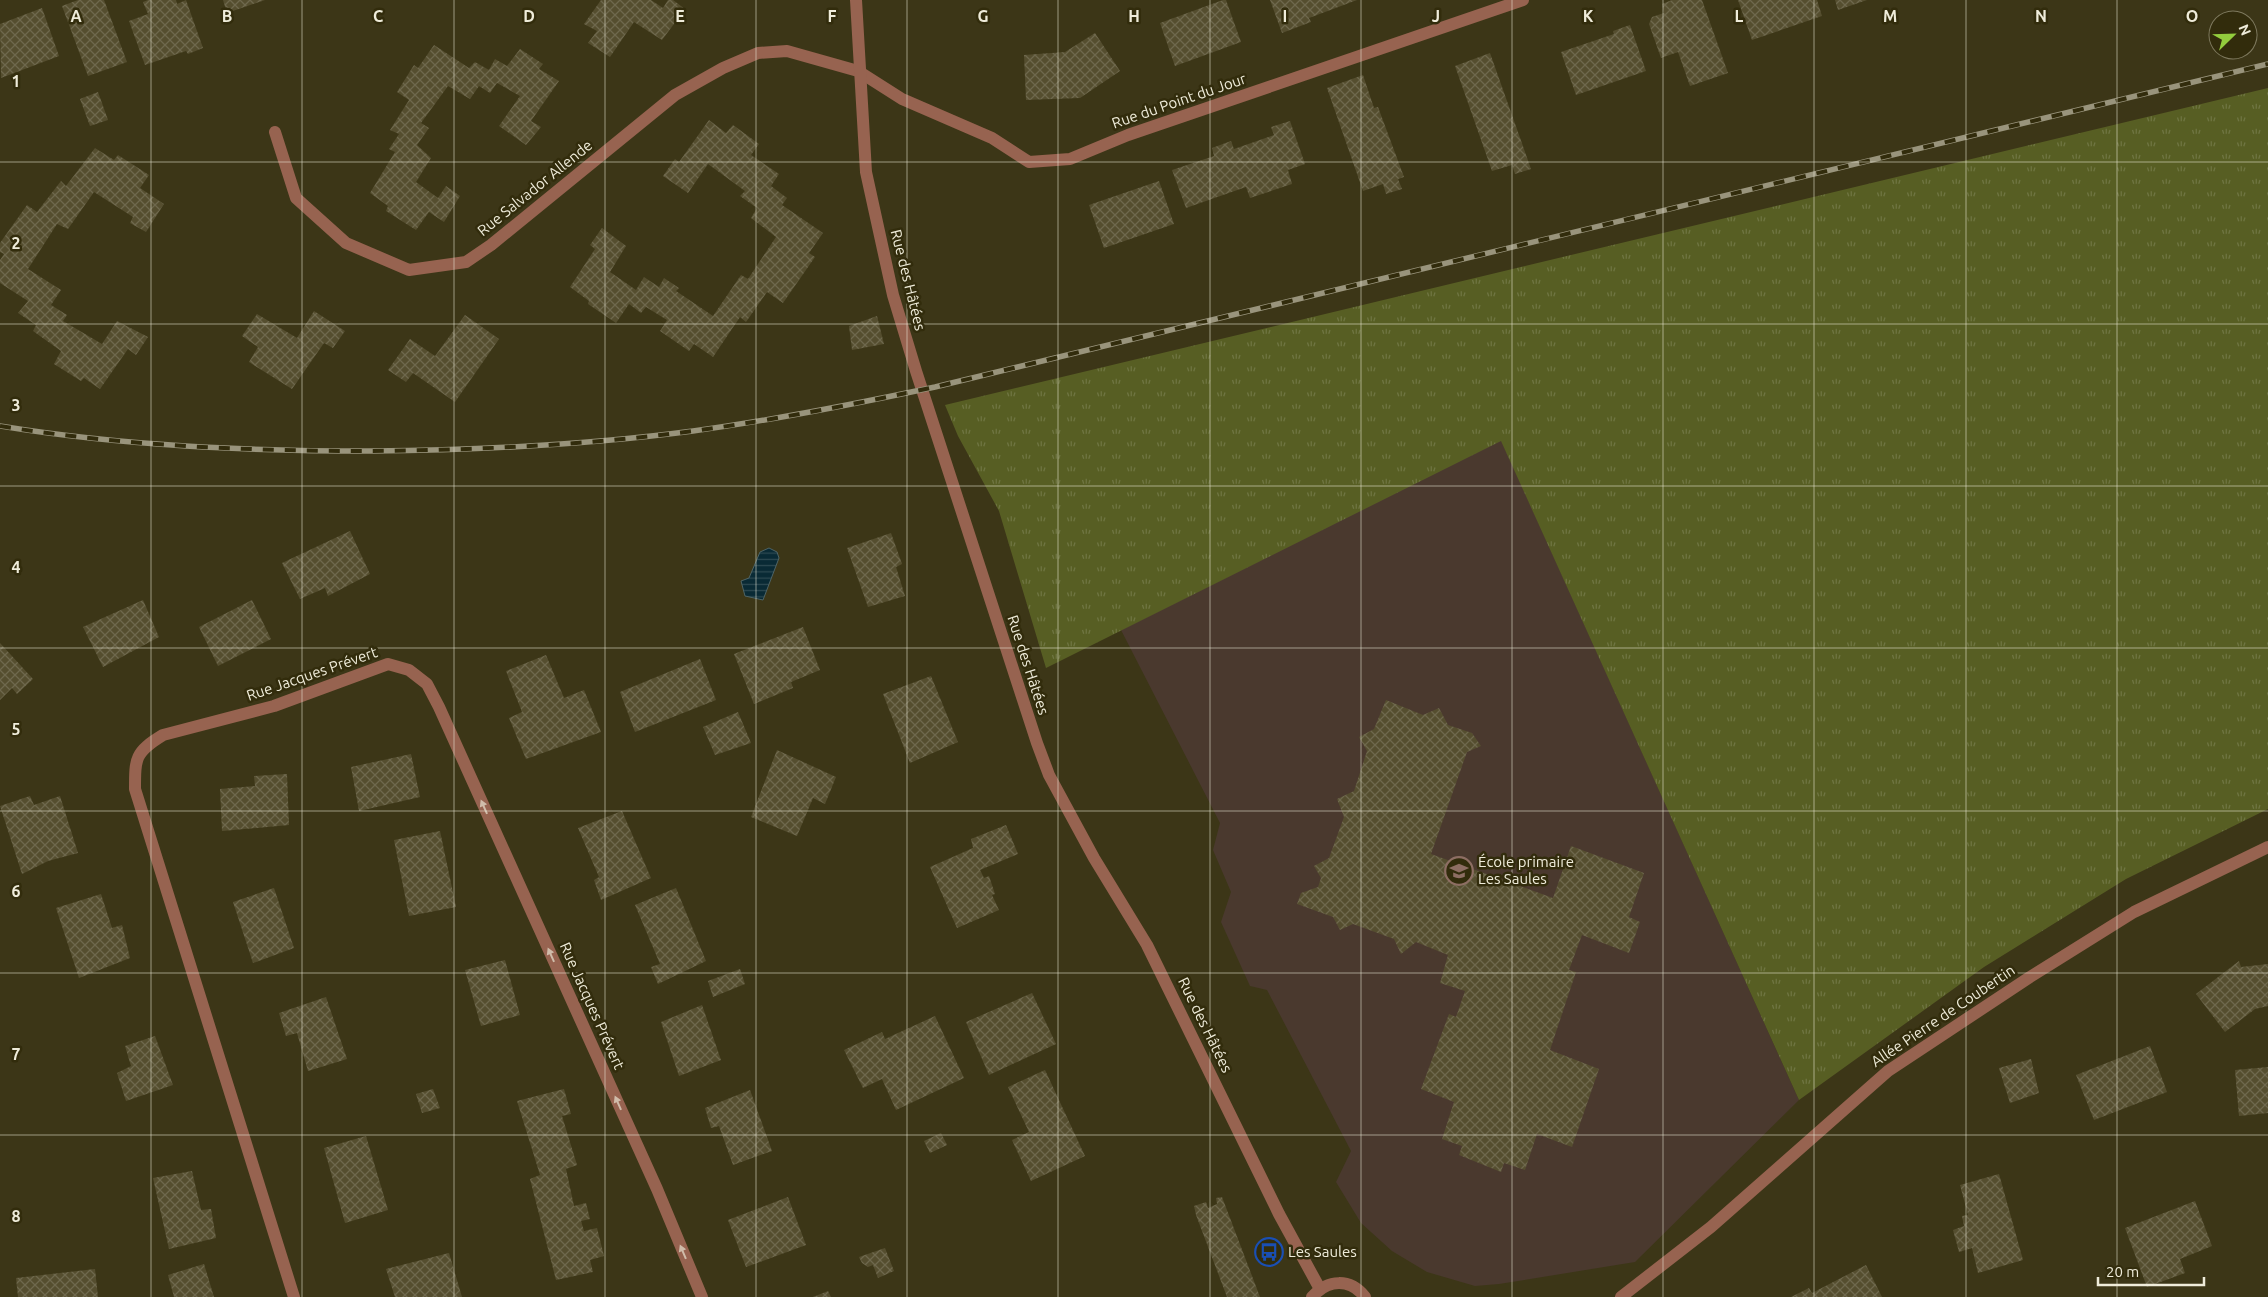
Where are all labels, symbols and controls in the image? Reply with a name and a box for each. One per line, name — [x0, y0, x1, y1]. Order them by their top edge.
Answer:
text: A — [70, 7, 82, 25]
text: B — [222, 7, 232, 25]
text: C — [373, 7, 383, 25]
text: D — [523, 7, 535, 25]
text: E — [675, 7, 685, 25]
text: F — [828, 7, 837, 25]
text: G — [977, 7, 989, 25]
text: H — [1128, 7, 1140, 25]
text: I — [1283, 7, 1287, 25]
text: J — [1432, 7, 1440, 25]
text: K — [1583, 7, 1594, 25]
text: L — [1735, 7, 1744, 25]
text: M — [1883, 7, 1897, 25]
text: N — [2035, 7, 2047, 25]
text: O — [2186, 7, 2198, 25]
north arrow — [2208, 10, 2258, 60]
text: N — [2236, 22, 2254, 38]
street label: Rue du Point du Jour — [1110, 69, 1248, 131]
text: 1 — [11, 72, 21, 90]
street label: Rue Salvador Allende — [474, 136, 595, 239]
street label: Rue des Hâtées — [888, 227, 929, 332]
text: 2 — [11, 234, 21, 252]
text: 3 — [11, 396, 21, 414]
text: 4 — [11, 558, 21, 576]
street label: Rue des Hâtées — [1004, 613, 1053, 717]
street label: Rue Jacques Prévert — [244, 643, 380, 704]
text: 5 — [11, 720, 21, 738]
one-way arrow — [480, 800, 488, 814]
place label: École primaire Les Saules — [1478, 853, 1574, 887]
school or university icon: École primaire Les Saules — [1444, 856, 1474, 886]
text: 6 — [11, 882, 21, 900]
street label: Rue Jacques Prévert — [557, 940, 628, 1072]
one-way arrow — [547, 948, 555, 962]
street label: Allée Pierre de Coubertin — [1868, 961, 2018, 1070]
street label: Rue des Hâtées — [1175, 974, 1236, 1075]
text: 7 — [11, 1045, 21, 1063]
one-way arrow — [613, 1096, 621, 1110]
text: 8 — [11, 1207, 21, 1225]
bus stop icon: Les Saules — [1254, 1237, 1284, 1267]
place label: Les Saules — [1288, 1243, 1357, 1260]
one-way arrow — [678, 1245, 686, 1259]
scale bar — [2098, 1254, 2204, 1286]
text: 20 m — [2106, 1263, 2139, 1280]

